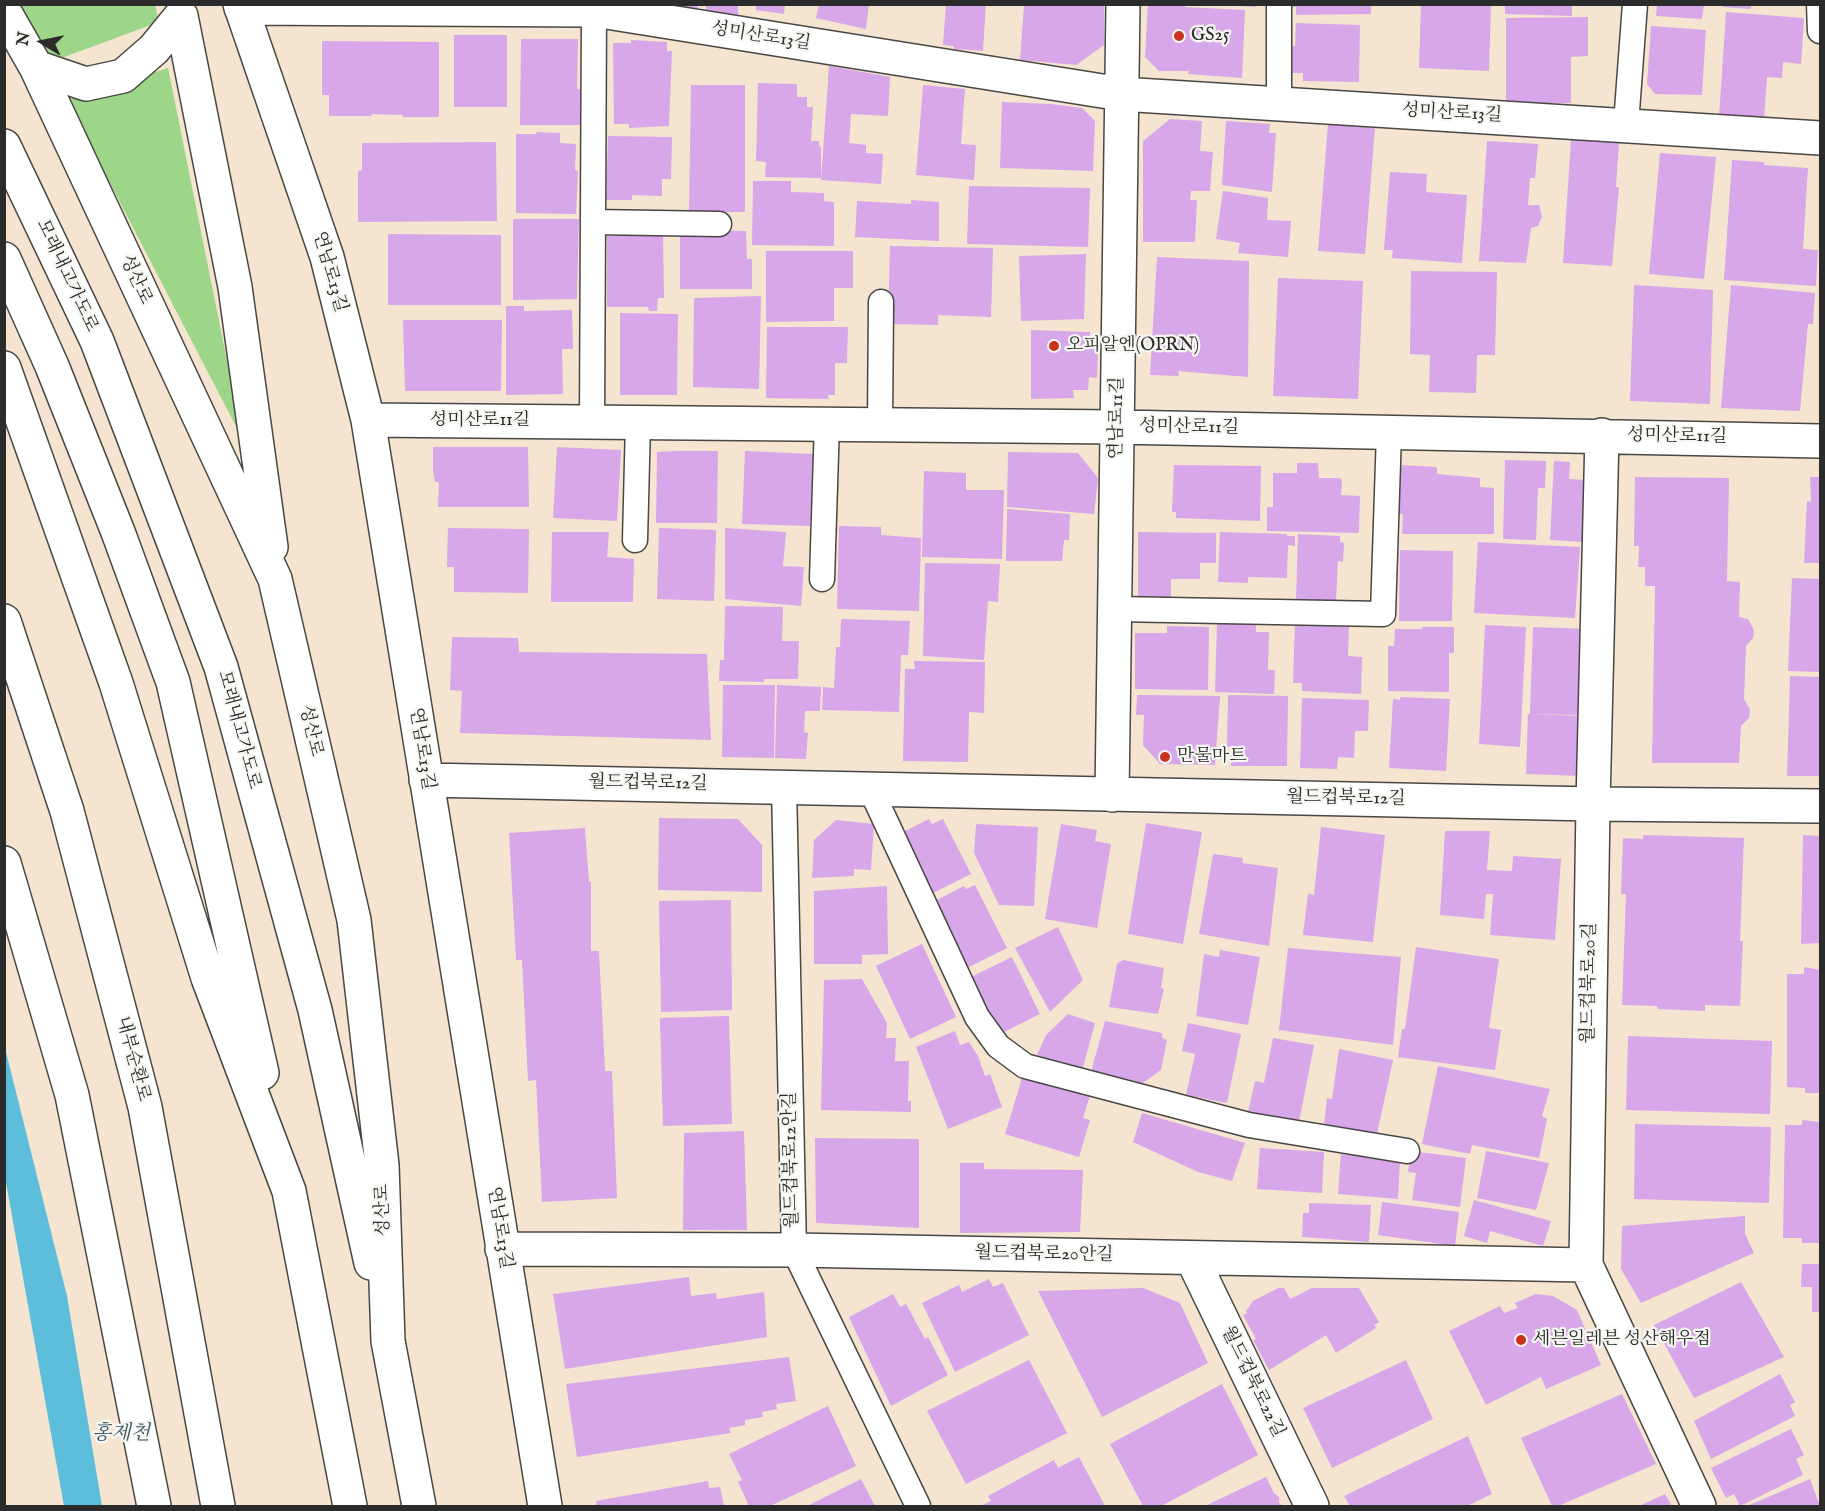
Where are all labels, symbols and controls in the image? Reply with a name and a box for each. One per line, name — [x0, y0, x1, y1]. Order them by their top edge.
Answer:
north arrow — [12, 12, 72, 72]
street label: 성미산로13길 — [710, 18, 812, 56]
place label: GS25 — [1191, 25, 1229, 47]
marker: GS25 — [1172, 29, 1186, 43]
text: N — [13, 30, 35, 47]
street label: 성미산로13길 — [1401, 101, 1503, 127]
street label: 모래내고가도로 — [30, 216, 102, 336]
street label: 연남로13길 — [307, 229, 351, 315]
street label: 성산로 — [114, 252, 156, 308]
place label: 오피알엔(OPRN) — [1066, 335, 1199, 357]
marker: 오피알엔(OPRN) — [1047, 339, 1061, 353]
street label: 연남로11길 — [1106, 376, 1130, 460]
street label: 성미산로11길 — [430, 410, 530, 432]
street label: 성미산로11길 — [1139, 416, 1239, 440]
street label: 성미산로11길 — [1627, 425, 1727, 449]
street label: 모래내고가도로 — [212, 668, 264, 792]
street label: 성산로 — [294, 703, 326, 759]
street label: 연남로13길 — [404, 706, 438, 792]
place label: 만물마트 — [1177, 746, 1247, 768]
marker: 만물마트 — [1158, 750, 1172, 764]
street label: 월드컵북로12길 — [588, 772, 708, 796]
street label: 월드컵북로12길 — [1286, 787, 1406, 811]
street label: 월드컵북로20길 — [1578, 922, 1602, 1044]
street label: 내부순환로 — [110, 1014, 154, 1104]
street label: 월드컵북로12안길 — [780, 1091, 804, 1229]
street label: 성산로 — [372, 1184, 396, 1236]
street label: 연남로13길 — [482, 1185, 516, 1271]
street label: 월드컵북로20안길 — [974, 1243, 1114, 1267]
street label: 월드컵북로22길 — [1216, 1323, 1288, 1441]
place label: 세븐일레븐 성산해우점 — [1533, 1329, 1711, 1351]
marker: 세븐일레븐 성산해우점 — [1514, 1333, 1528, 1347]
water label: 홍제천 — [92, 1423, 150, 1447]

